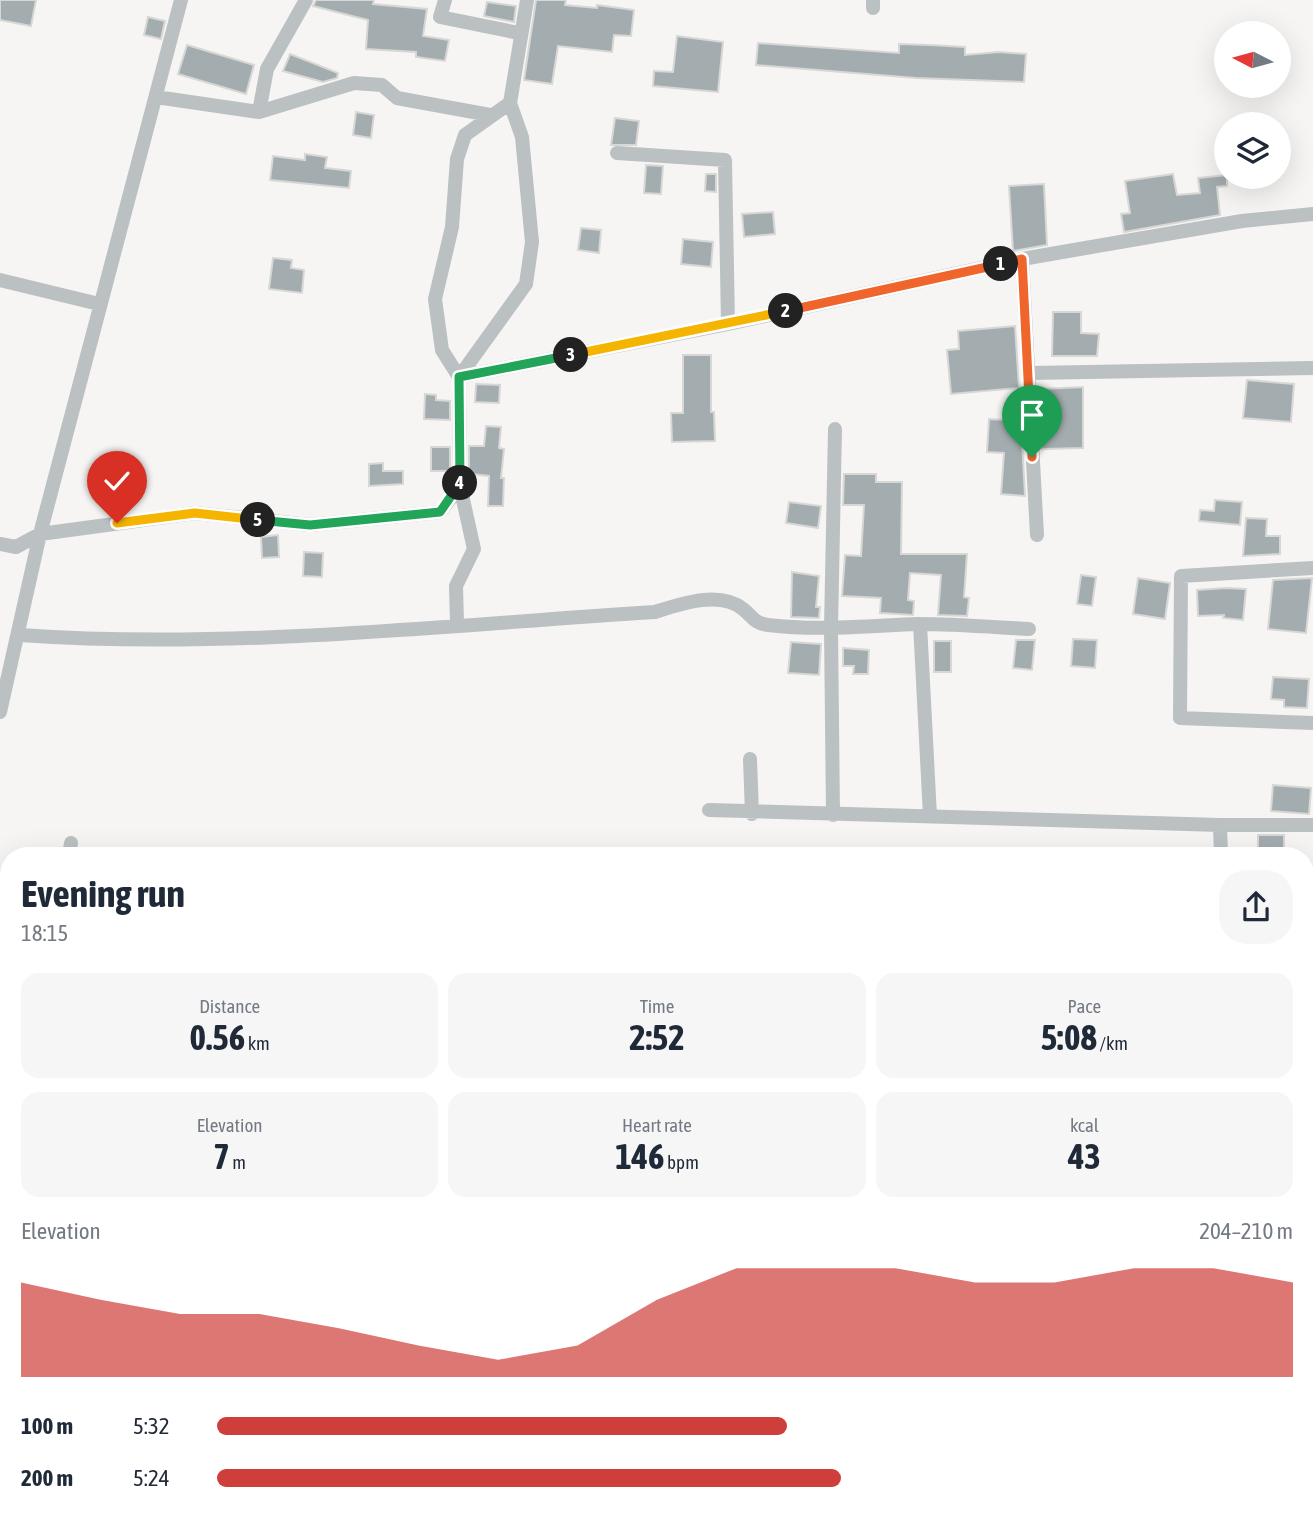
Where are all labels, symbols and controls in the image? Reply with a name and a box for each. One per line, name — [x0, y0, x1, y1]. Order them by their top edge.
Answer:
north arrow — [1214, 21, 1292, 98]
map controls — [1214, 21, 1291, 189]
button: layers — [1214, 112, 1291, 189]
pin: 1 — [984, 246, 1018, 282]
text: 1 — [996, 252, 1005, 274]
pin: 2 — [768, 294, 804, 328]
text: 2 — [781, 299, 790, 321]
pin: 3 — [554, 338, 588, 372]
text: 3 — [566, 343, 575, 365]
pin — [1002, 385, 1062, 457]
icon: arrive — [1013, 396, 1051, 434]
pin — [87, 451, 147, 523]
icon: check — [98, 462, 136, 500]
pin: 4 — [442, 466, 477, 500]
text: 4 — [455, 471, 464, 493]
pin: 5 — [240, 503, 276, 538]
text: 5 — [253, 508, 262, 530]
button: share — [1219, 870, 1293, 944]
text: Evening run — [21, 872, 185, 915]
text: 18:15 — [21, 920, 68, 946]
text: Distance — [199, 995, 260, 1017]
text: Time — [640, 995, 674, 1017]
text: Pace — [1068, 995, 1101, 1017]
text: 0.56 — [190, 1017, 245, 1057]
text: 2:52 — [629, 1017, 685, 1057]
text: 5:08 — [1041, 1017, 1097, 1057]
text: km — [245, 1032, 270, 1054]
text: /km — [1097, 1032, 1128, 1054]
text: Elevation — [197, 1114, 263, 1136]
text: Heart rate — [622, 1114, 692, 1136]
text: kcal — [1070, 1114, 1099, 1136]
text: 7 — [213, 1136, 230, 1176]
text: 146 — [615, 1136, 665, 1176]
text: 43 — [1068, 1136, 1101, 1176]
text: m — [230, 1151, 246, 1173]
text: bpm — [665, 1151, 699, 1173]
text: Elevation — [21, 1218, 101, 1244]
text: 204–210 m — [1199, 1218, 1293, 1244]
text: 100 m — [21, 1413, 73, 1439]
text: 5:32 — [133, 1413, 170, 1439]
text: 200 m — [21, 1465, 73, 1491]
text: 5:24 — [133, 1465, 170, 1491]

